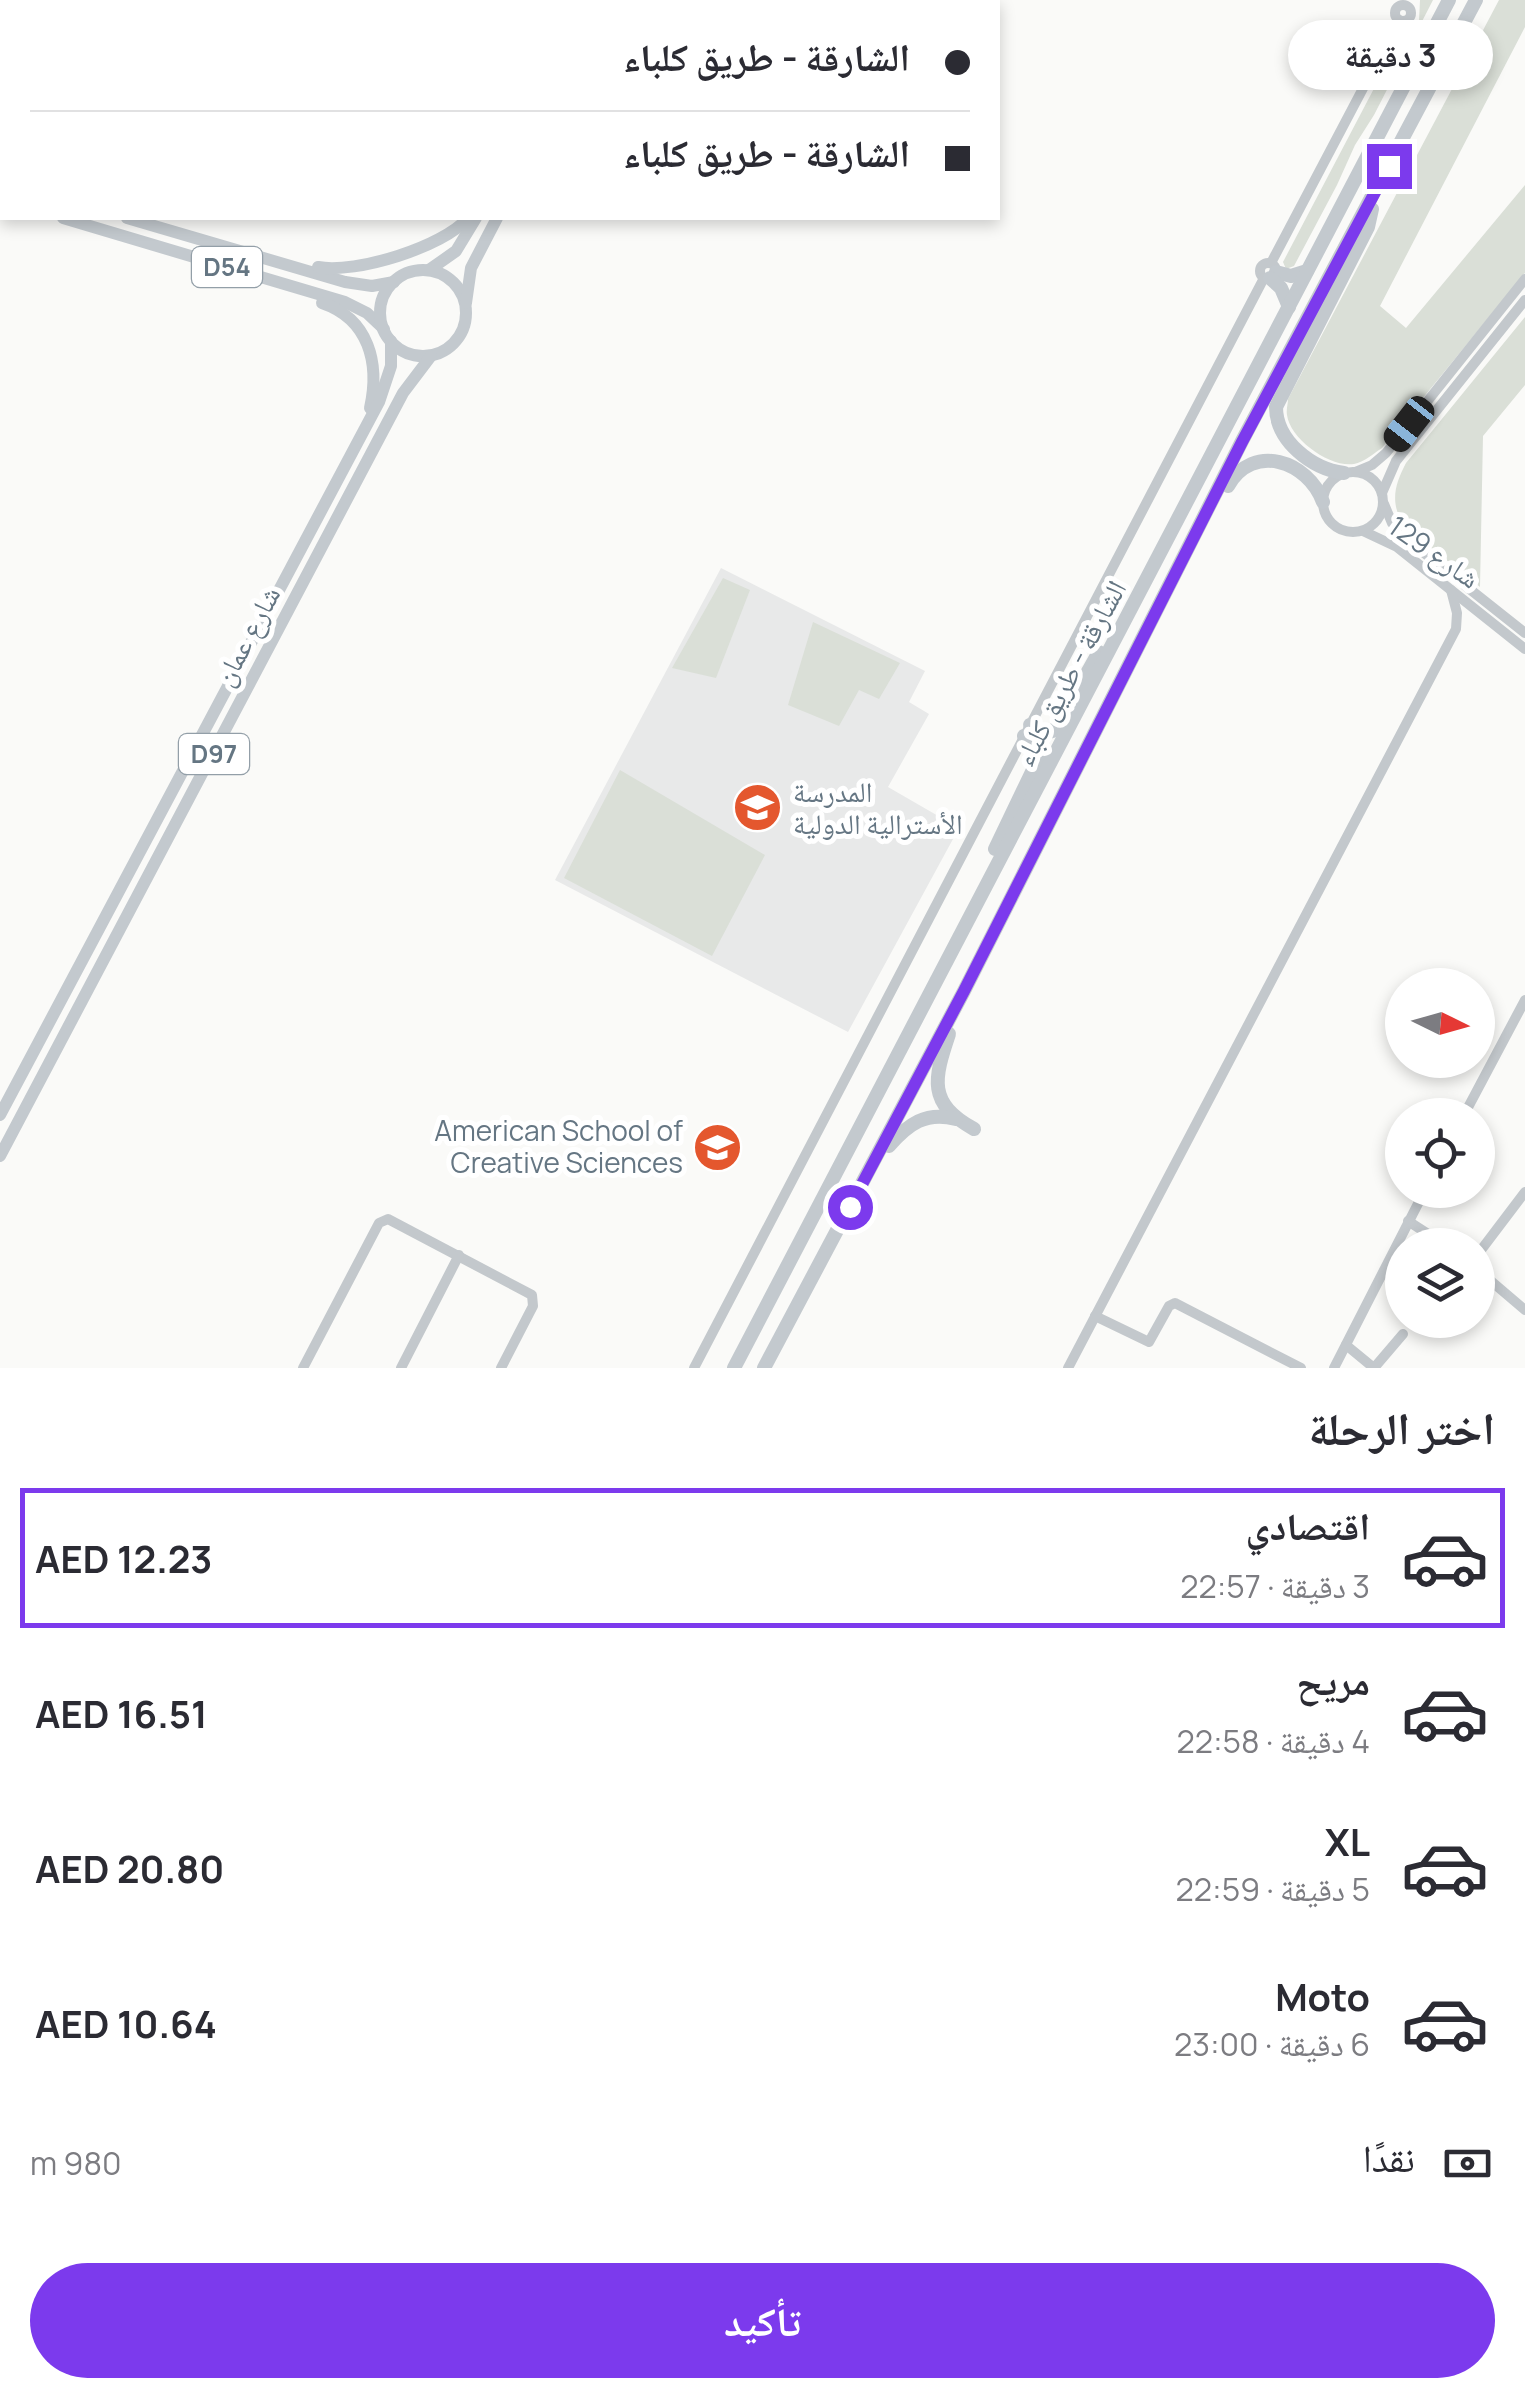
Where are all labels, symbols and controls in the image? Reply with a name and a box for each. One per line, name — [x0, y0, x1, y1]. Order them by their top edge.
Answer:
callout: 3 دقيقة — [1286, 21, 1492, 91]
text: الشارقة - طريق كلباء — [623, 30, 910, 82]
text: 3 دقيقة — [1344, 33, 1437, 77]
text: الشارقة - طريق كلباء — [623, 126, 910, 178]
route end — [1367, 144, 1412, 189]
road number: D54 — [192, 247, 262, 287]
car — [1379, 391, 1439, 457]
street label: شارع 129 — [1381, 506, 1488, 596]
street label: الشارقة - طريق كلباء — [1004, 573, 1134, 772]
street label: شارع عمان — [204, 579, 288, 692]
road number: D97 — [179, 734, 249, 774]
place label: المدرسة الأسترالية الدولية — [793, 772, 963, 842]
school or university icon: المدرسة الأسترالية الدولية — [732, 782, 784, 834]
north arrow — [1385, 968, 1495, 1078]
map controls — [1385, 968, 1495, 1338]
button: locate — [1385, 1098, 1495, 1208]
place label: American School of Creative Sciences — [434, 1111, 683, 1181]
school or university icon: American School of Creative Sciences — [692, 1121, 744, 1173]
route start — [828, 1185, 873, 1230]
button: layers — [1385, 1228, 1495, 1338]
text: اختر الرحلة — [1309, 1397, 1495, 1459]
text: اقتصادي — [1246, 1499, 1370, 1551]
icon: car — [1400, 1513, 1490, 1603]
text: AED 12.23 — [35, 1532, 212, 1584]
text: 3 دقيقة · 22:57 — [1180, 1564, 1370, 1608]
text: مريح — [1296, 1654, 1370, 1706]
icon: car — [1400, 1668, 1490, 1758]
text: AED 16.51 — [35, 1687, 208, 1739]
text: 4 دقيقة · 22:58 — [1177, 1719, 1370, 1763]
text: XL — [1325, 1815, 1370, 1867]
icon: car — [1400, 1823, 1490, 1913]
text: AED 20.80 — [35, 1842, 224, 1894]
text: 5 دقيقة · 22:59 — [1176, 1867, 1370, 1911]
text: Moto — [1275, 1970, 1370, 2022]
icon: car — [1400, 1978, 1490, 2068]
text: AED 10.64 — [35, 1997, 217, 2049]
text: 6 دقيقة · 23:00 — [1174, 2022, 1370, 2066]
text: نقدًا — [1363, 2131, 1415, 2183]
icon: cash — [1440, 2136, 1495, 2191]
text: 980 m — [30, 2141, 122, 2185]
button: تأكيد — [30, 2263, 1495, 2378]

